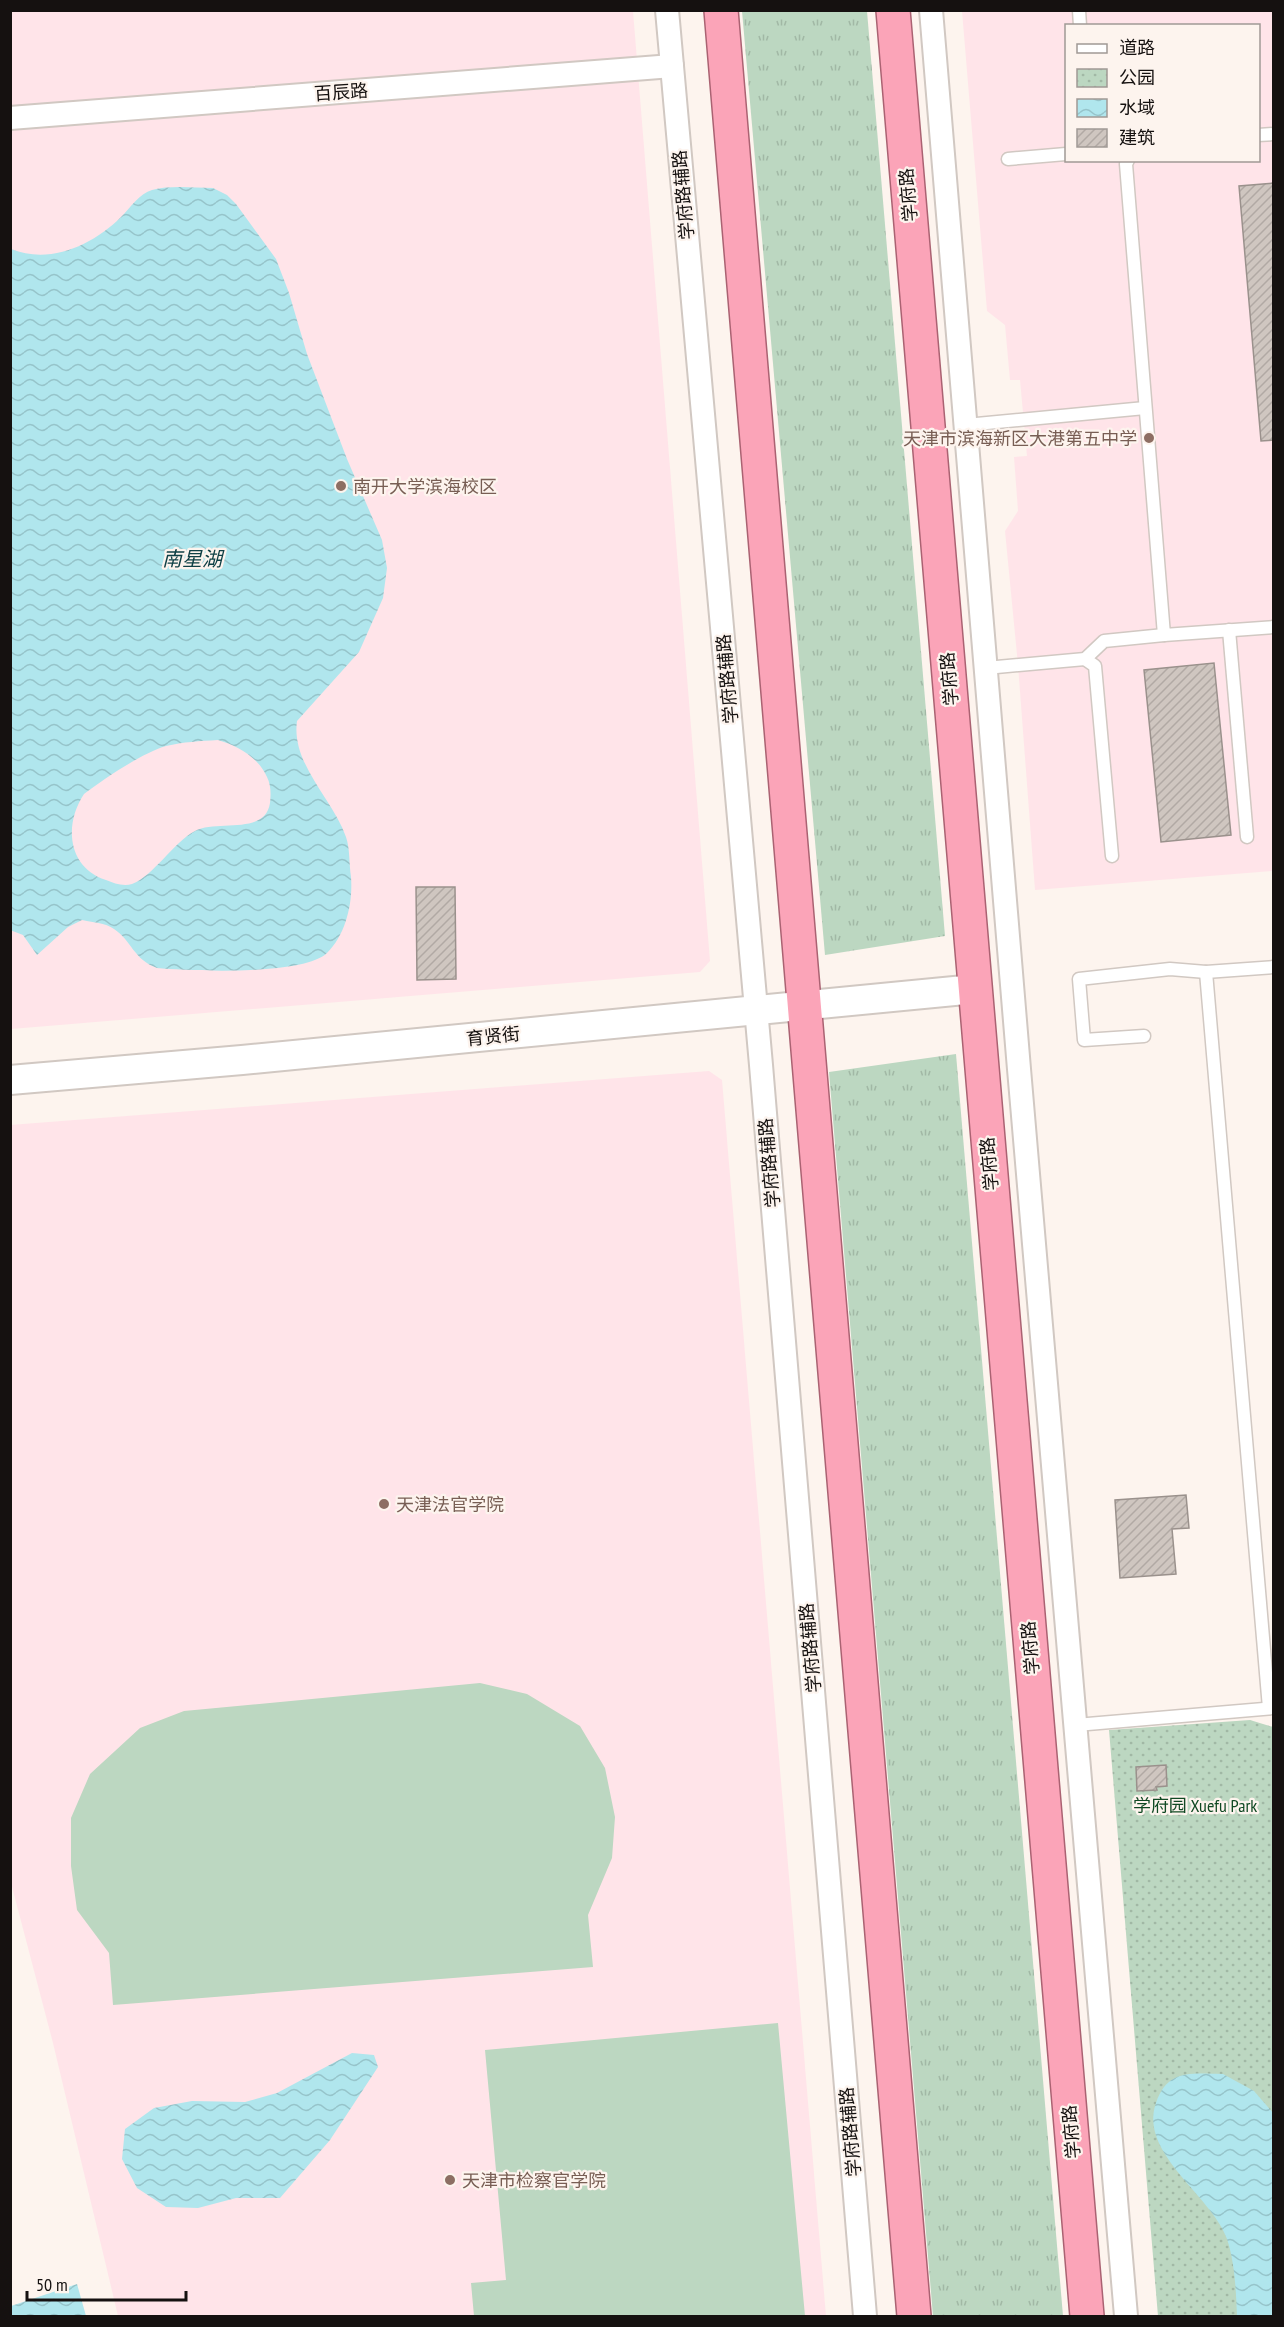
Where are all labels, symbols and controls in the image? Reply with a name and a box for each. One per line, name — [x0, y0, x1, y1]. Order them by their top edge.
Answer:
legend — [1065, 24, 1260, 162]
text: 道路 — [1119, 36, 1155, 59]
text: 公园 — [1119, 66, 1155, 89]
street label: 百辰路 — [313, 79, 369, 105]
text: 水域 — [1119, 96, 1155, 119]
text: 建筑 — [1119, 126, 1155, 149]
street label: 学府路辅路 — [668, 149, 698, 241]
street label: 学府路 — [894, 167, 922, 223]
place label: 天津市滨海新区大港第五中学 — [903, 427, 1137, 450]
marker: 天津市滨海新区大港第五中学 — [1142, 431, 1156, 445]
place label: 南开大学滨海校区 — [353, 475, 497, 498]
marker: 南开大学滨海校区 — [334, 479, 348, 493]
water label: 南星湖 — [162, 546, 225, 572]
street label: 学府路辅路 — [712, 633, 742, 725]
street label: 学府路 — [935, 651, 963, 707]
street label: 育贤街 — [465, 1022, 521, 1050]
street label: 学府路辅路 — [754, 1117, 784, 1209]
street label: 学府路 — [975, 1136, 1003, 1192]
place label: 天津法官学院 — [396, 1493, 504, 1516]
marker: 天津法官学院 — [377, 1497, 391, 1511]
street label: 学府路辅路 — [795, 1602, 825, 1694]
street label: 学府路 — [1016, 1620, 1044, 1676]
park label: 学府园 Xuefu Park — [1133, 1794, 1257, 1817]
street label: 学府路辅路 — [835, 2086, 865, 2178]
street label: 学府路 — [1057, 2104, 1085, 2160]
place label: 天津市检察官学院 — [462, 2169, 606, 2192]
marker: 天津市检察官学院 — [443, 2173, 457, 2187]
scale bar — [27, 2264, 186, 2302]
text: 50 m — [36, 2273, 68, 2296]

